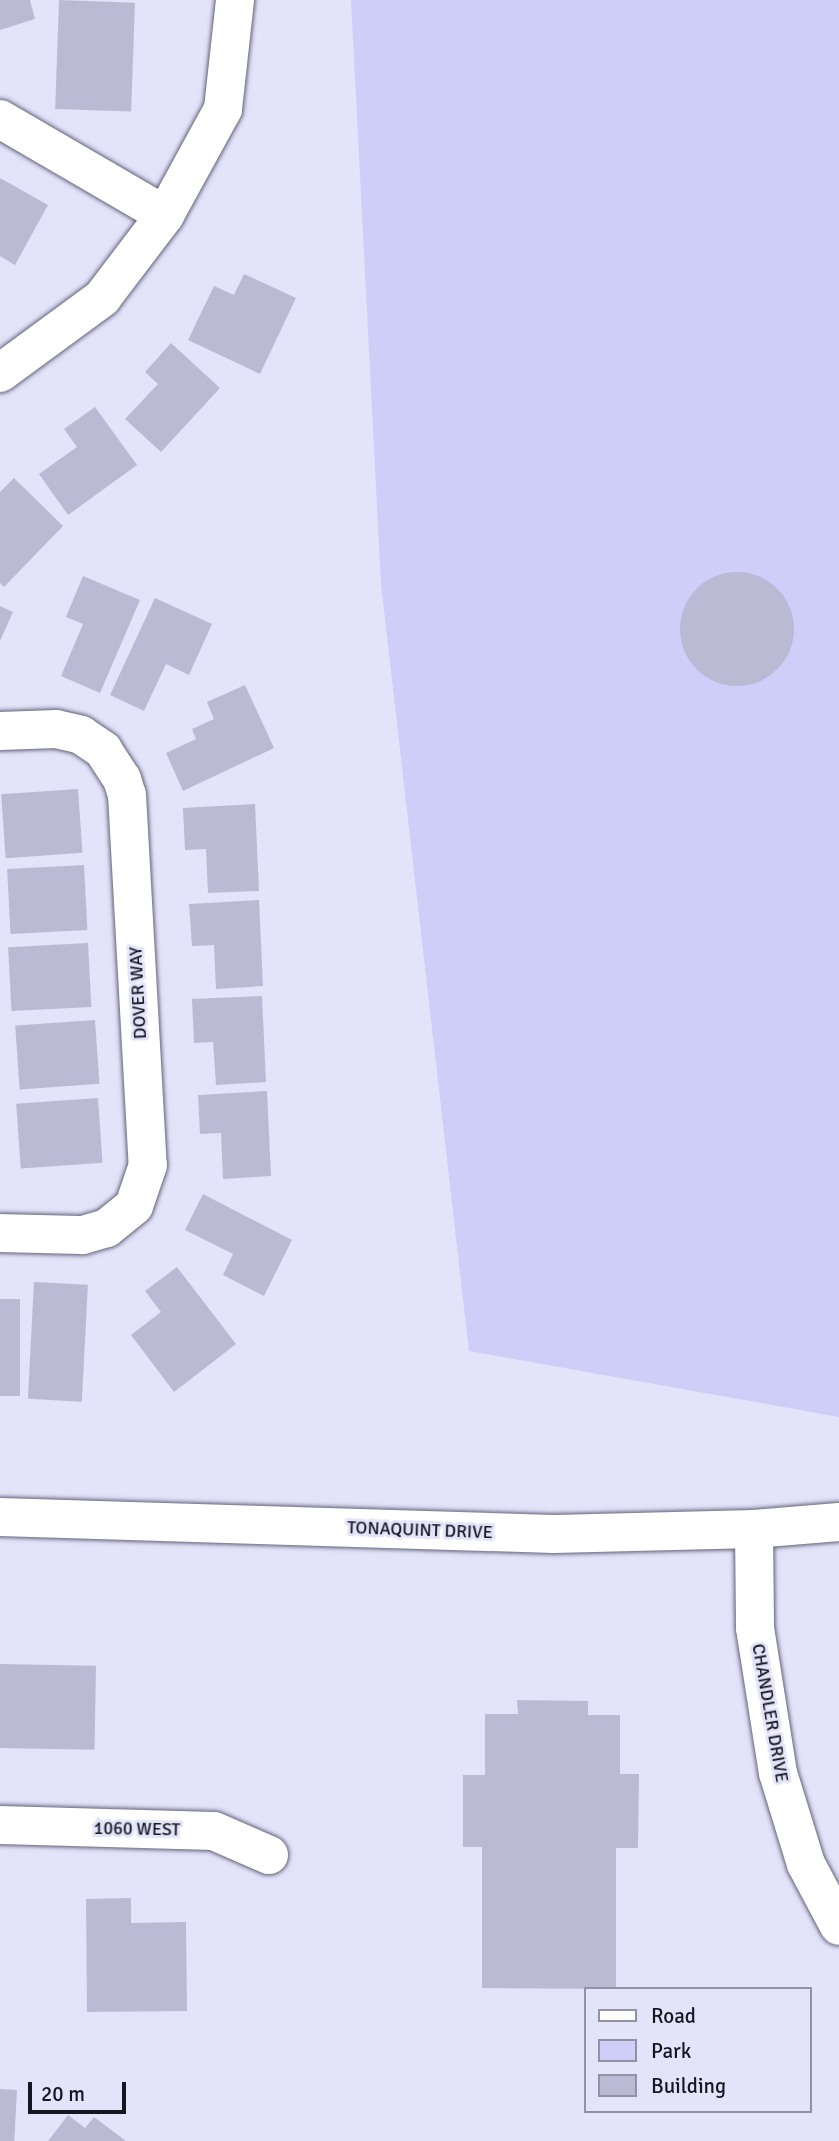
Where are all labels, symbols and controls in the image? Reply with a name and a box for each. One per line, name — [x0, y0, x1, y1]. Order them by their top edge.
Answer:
street label: DOVER WAY — [125, 946, 151, 1040]
street label: TONAQUINT DRIVE — [347, 1517, 493, 1543]
street label: CHANDLER DRIVE — [747, 1642, 793, 1784]
street label: 1060 WEST — [93, 1817, 181, 1841]
legend — [584, 1987, 811, 2113]
text: Road — [651, 2003, 696, 2029]
text: Park — [651, 2038, 691, 2064]
scale bar — [32, 2068, 130, 2112]
text: Building — [651, 2073, 726, 2099]
text: 20 m — [41, 2081, 85, 2107]

